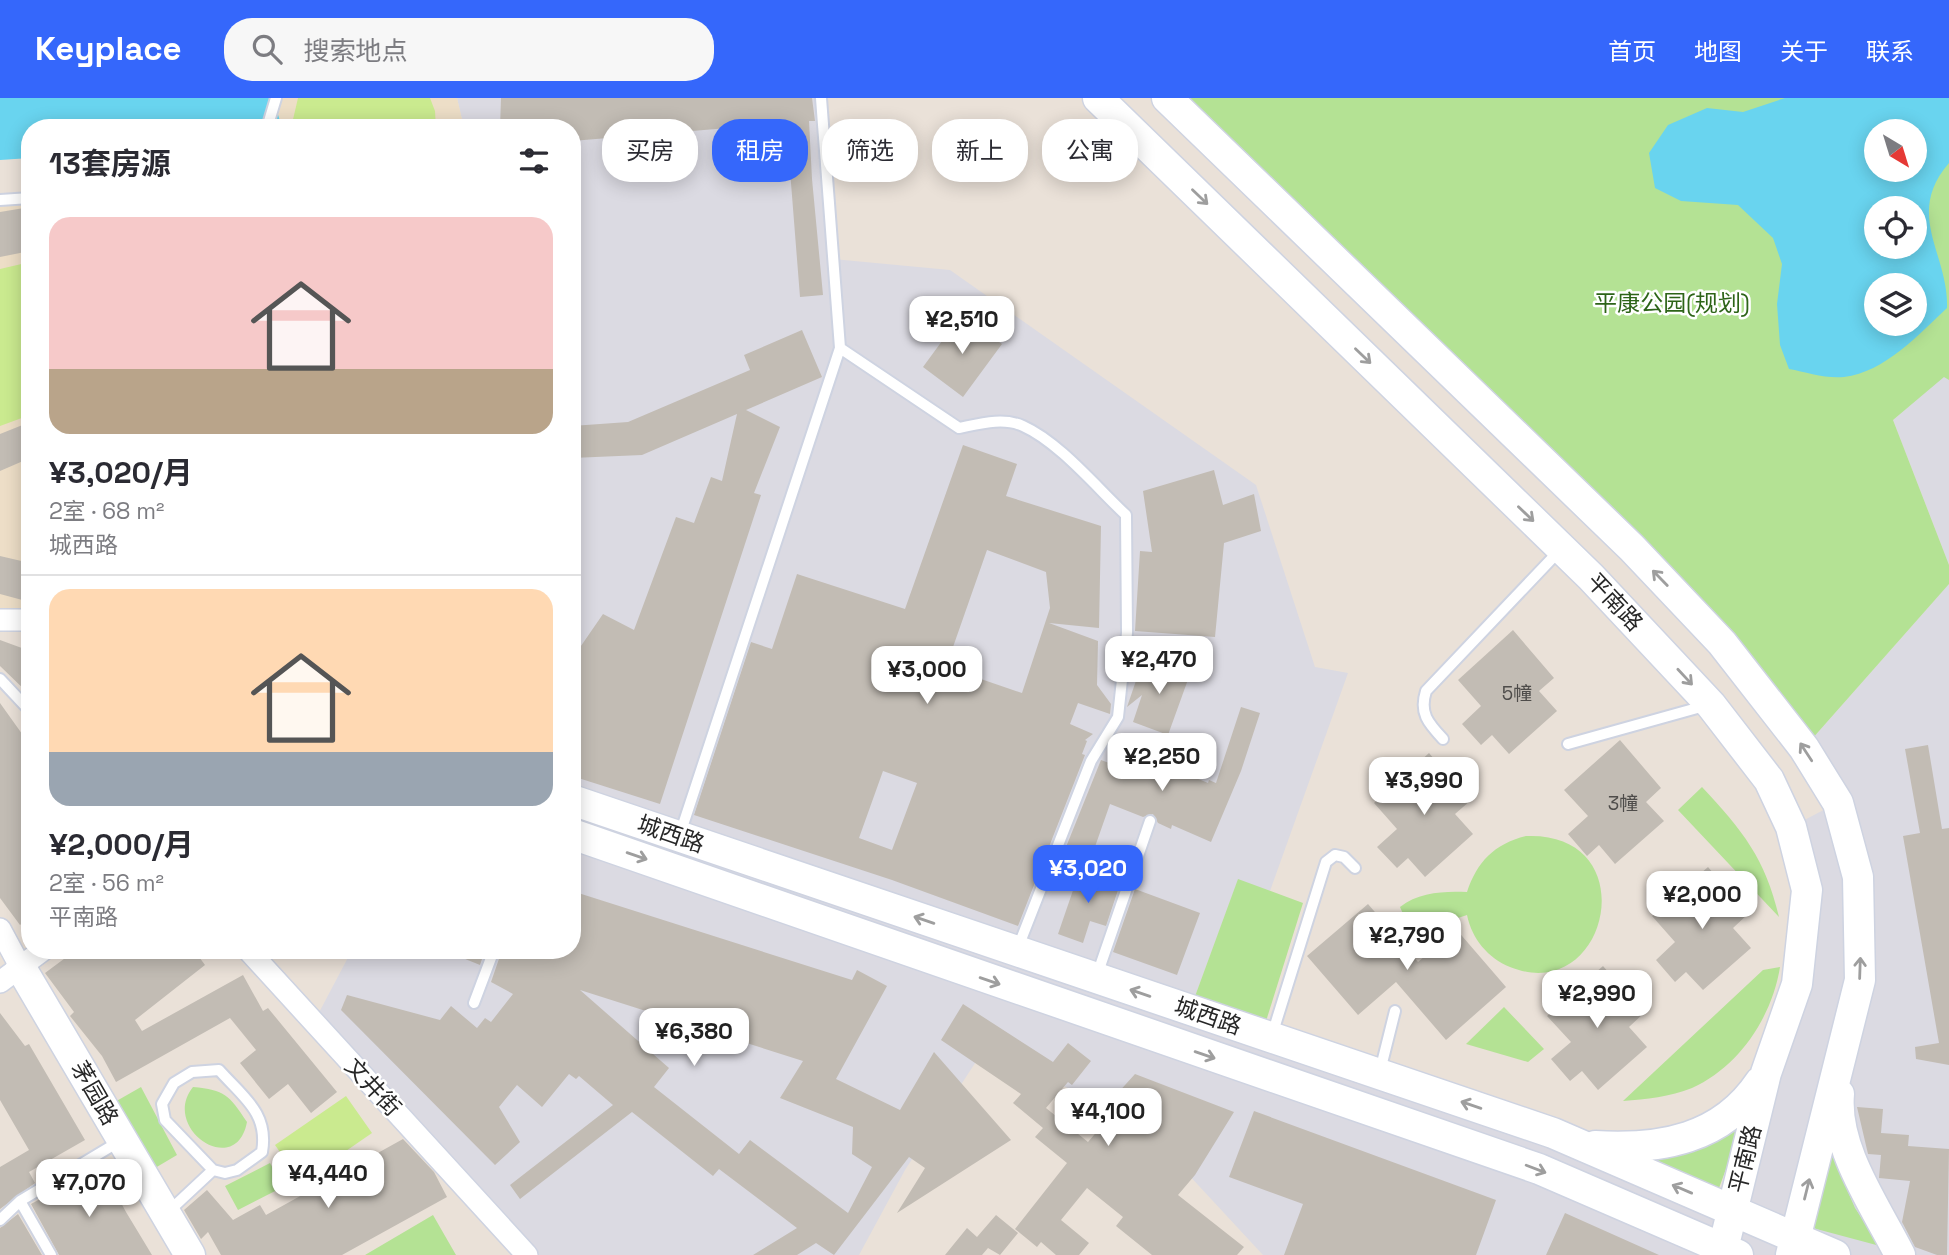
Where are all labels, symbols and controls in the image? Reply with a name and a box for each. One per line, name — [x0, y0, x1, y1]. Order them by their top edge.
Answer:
search box — [224, 18, 714, 81]
text: Keyplace — [35, 28, 182, 70]
icon: search — [248, 30, 286, 68]
text: 搜索地点 — [304, 34, 408, 68]
text: 首页 — [1608, 36, 1656, 67]
text: 地图 — [1694, 36, 1742, 67]
text: 关于 — [1780, 36, 1828, 67]
text: 联系 — [1866, 36, 1914, 67]
chip: 买房 — [602, 119, 698, 182]
chip: 租房 — [712, 119, 808, 182]
chip: 筛选 — [822, 119, 918, 182]
chip: 新上 — [932, 119, 1028, 182]
chip: 公寓 — [1042, 119, 1138, 182]
north arrow — [1864, 119, 1927, 182]
map controls — [1864, 119, 1927, 336]
icon: filters — [515, 142, 553, 180]
text: 13套房源 — [49, 144, 171, 183]
one-way arrow — [1191, 188, 1208, 205]
button: locate — [1864, 196, 1927, 259]
icon: home — [238, 263, 364, 389]
button: layers — [1864, 273, 1927, 336]
park label: 平康公园(规划) — [1594, 288, 1750, 318]
pin: ¥2,510 — [905, 296, 1019, 356]
text: ¥2,510 — [925, 304, 999, 334]
one-way arrow — [1354, 347, 1371, 364]
text: ¥3,020/月 — [49, 453, 193, 492]
text: 2室 · 68 m² — [49, 496, 165, 526]
one-way arrow — [1517, 506, 1534, 523]
text: 城西路 — [49, 530, 118, 560]
street label: 平南路 — [1581, 567, 1649, 637]
one-way arrow — [1652, 570, 1669, 587]
icon: home — [238, 635, 364, 761]
pin: ¥2,470 — [1102, 636, 1216, 696]
text: ¥2,470 — [1121, 644, 1197, 674]
pin: ¥3,000 — [870, 646, 984, 706]
text: ¥3,000 — [887, 654, 967, 684]
one-way arrow — [1676, 668, 1693, 685]
house number: 5幢 — [1502, 681, 1532, 706]
pin: ¥2,250 — [1105, 734, 1219, 793]
text: ¥2,250 — [1123, 741, 1201, 771]
one-way arrow — [1799, 743, 1813, 762]
pin: ¥3,990 — [1367, 758, 1481, 817]
text: ¥3,990 — [1385, 765, 1463, 795]
house number: 3幢 — [1608, 791, 1638, 816]
street label: 城西路 — [633, 809, 709, 859]
text: ¥2,000/月 — [49, 825, 194, 864]
pin: ¥3,020 — [1031, 846, 1145, 905]
one-way arrow — [625, 851, 647, 863]
text: ¥3,020 — [1049, 853, 1127, 883]
text: 2室 · 56 m² — [49, 868, 164, 898]
pin: ¥2,000 — [1645, 872, 1759, 931]
text: ¥2,000 — [1662, 879, 1742, 909]
text: 平南路 — [49, 902, 118, 932]
pin: ¥2,790 — [1350, 912, 1464, 972]
one-way arrow — [914, 913, 936, 925]
text: ¥2,790 — [1369, 920, 1445, 950]
one-way arrow — [1853, 956, 1867, 979]
pin: ¥2,990 — [1540, 970, 1654, 1030]
one-way arrow — [978, 976, 1000, 988]
text: ¥2,990 — [1558, 978, 1636, 1008]
one-way arrow — [1129, 986, 1151, 998]
street label: 城西路 — [1170, 991, 1246, 1041]
pin: ¥6,380 — [637, 1009, 751, 1068]
text: ¥6,380 — [655, 1016, 733, 1046]
one-way arrow — [1193, 1050, 1215, 1062]
street label: 文井街 — [339, 1052, 407, 1122]
street label: 茅园路 — [65, 1056, 125, 1130]
pin: ¥4,100 — [1051, 1088, 1165, 1148]
text: ¥4,100 — [1071, 1096, 1145, 1126]
one-way arrow — [1460, 1098, 1482, 1111]
street label: 平南路 — [1722, 1122, 1768, 1196]
pin: ¥4,440 — [271, 1150, 385, 1210]
text: ¥4,440 — [288, 1158, 368, 1188]
pin: ¥7,070 — [32, 1160, 146, 1219]
one-way arrow — [1524, 1163, 1546, 1176]
text: ¥7,070 — [52, 1167, 126, 1197]
one-way arrow — [1801, 1178, 1814, 1201]
one-way arrow — [1672, 1182, 1694, 1195]

